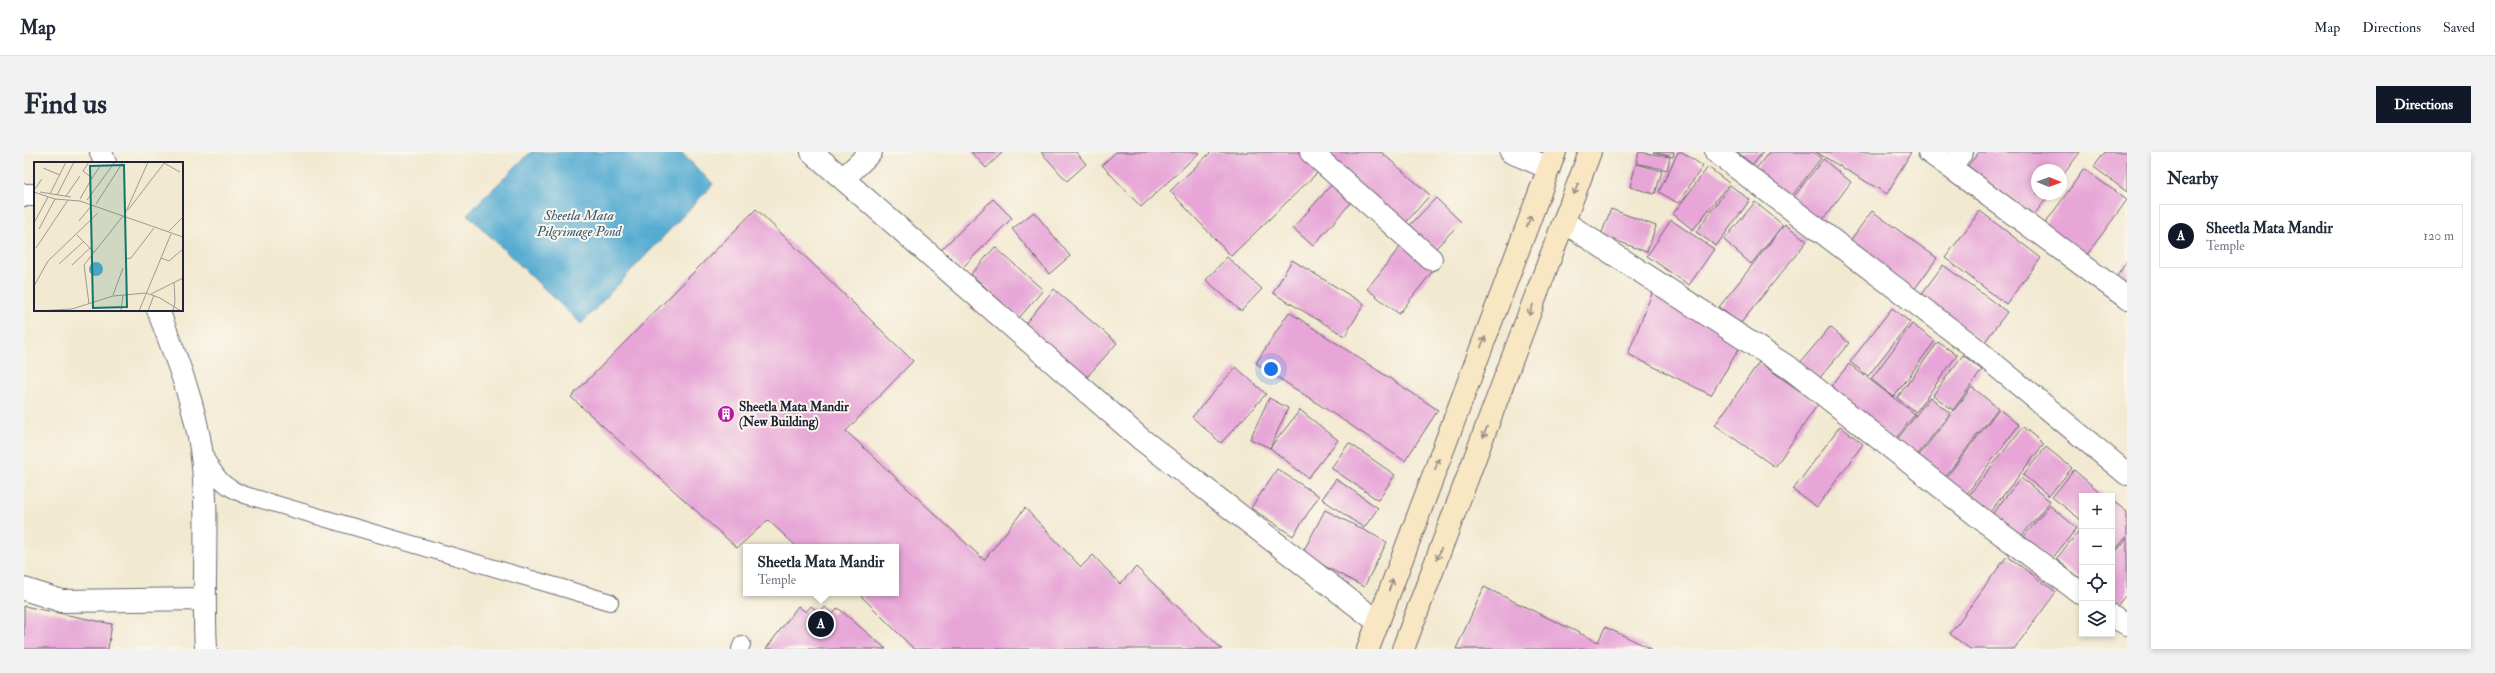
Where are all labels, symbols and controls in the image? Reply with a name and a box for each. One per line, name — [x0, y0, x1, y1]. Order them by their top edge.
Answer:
text: Map — [20, 16, 56, 40]
text: Map — [2314, 19, 2340, 36]
text: Directions — [2362, 19, 2421, 36]
text: Saved — [2443, 19, 2475, 36]
button: Directions — [2376, 86, 2471, 123]
text: Find us — [24, 87, 107, 122]
inset map — [34, 162, 183, 311]
north arrow — [2031, 164, 2067, 200]
text: Nearby — [2167, 168, 2218, 189]
one-way arrow — [1572, 182, 1580, 194]
water label: Sheetla Mata Pilgrimage Pond — [536, 207, 623, 240]
one-way arrow — [1526, 215, 1534, 227]
text: Sheetla Mata Mandir — [2206, 219, 2333, 238]
text: A — [2177, 228, 2185, 244]
text: 120 m — [2423, 228, 2454, 244]
text: Temple — [2206, 238, 2245, 254]
one-way arrow — [1526, 304, 1534, 316]
one-way arrow — [1480, 337, 1488, 349]
your location — [1261, 359, 1281, 379]
place label: Sheetla Mata Mandir (New Building) — [739, 399, 850, 431]
building icon: Sheetla Mata Mandir (New Building) — [716, 404, 736, 424]
one-way arrow — [1481, 425, 1488, 438]
one-way arrow — [1434, 458, 1442, 470]
map controls — [2079, 493, 2115, 637]
button: + — [2079, 493, 2115, 529]
button: − — [2079, 529, 2115, 565]
popup — [743, 544, 899, 596]
one-way arrow — [1435, 547, 1443, 559]
text: Sheetla Mata Mandir — [758, 553, 884, 572]
button: locate — [2079, 565, 2115, 601]
text: Temple — [758, 572, 796, 588]
one-way arrow — [1388, 580, 1396, 592]
button: layers — [2079, 601, 2115, 637]
pin: A — [808, 609, 834, 639]

